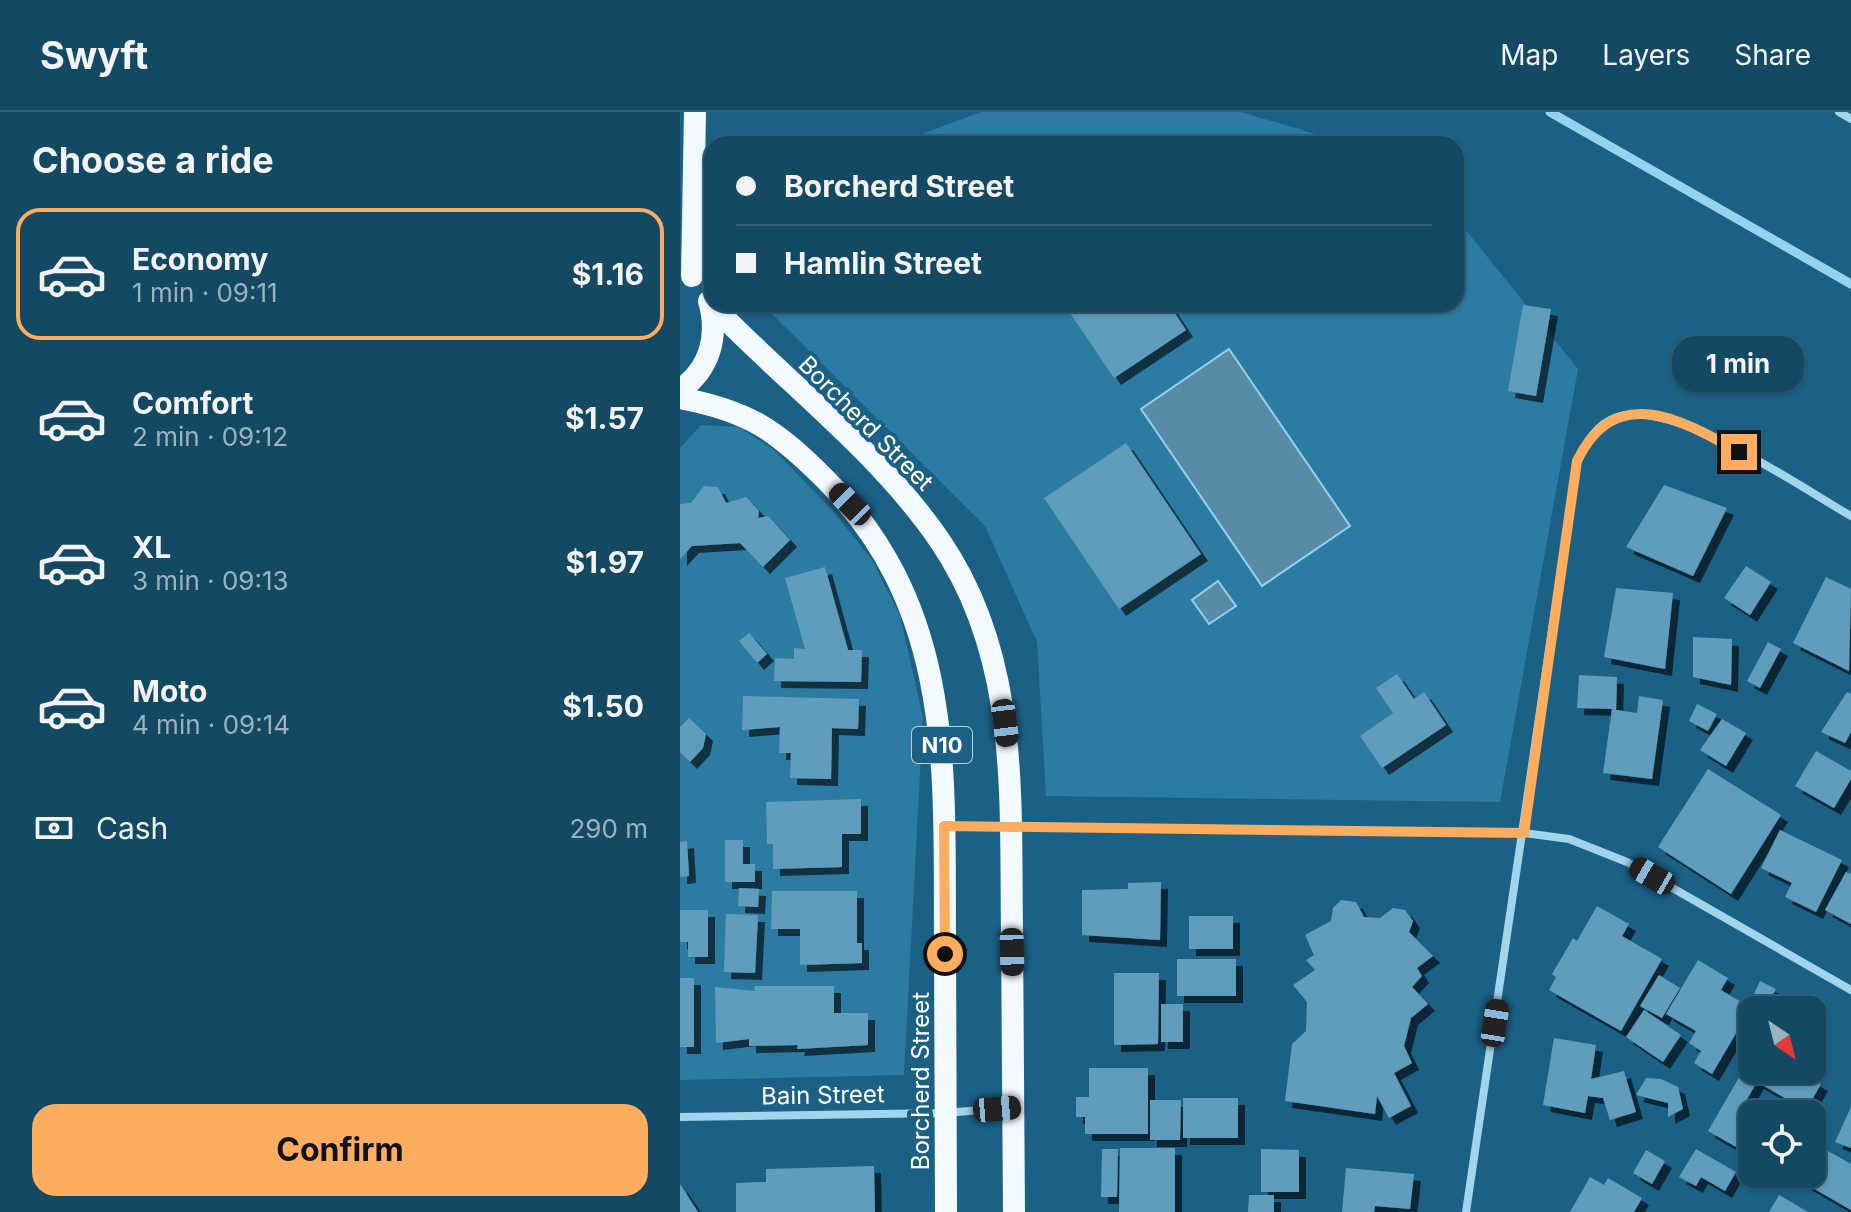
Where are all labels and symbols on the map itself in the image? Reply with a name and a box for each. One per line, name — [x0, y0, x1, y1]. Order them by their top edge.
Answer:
callout: 1 min — [1673, 336, 1805, 392]
street label: Borcherd Street — [793, 350, 939, 496]
route end — [1721, 434, 1757, 470]
car — [825, 479, 875, 529]
car — [990, 698, 1020, 748]
road number: N10 — [912, 727, 972, 763]
car — [1625, 854, 1679, 898]
car — [1000, 928, 1024, 976]
route start — [927, 936, 963, 972]
street label: Borcherd Street — [906, 992, 935, 1170]
north arrow — [1738, 996, 1826, 1084]
car — [1479, 997, 1511, 1049]
street label: Bain Street — [761, 1079, 885, 1111]
car — [972, 1095, 1022, 1123]

